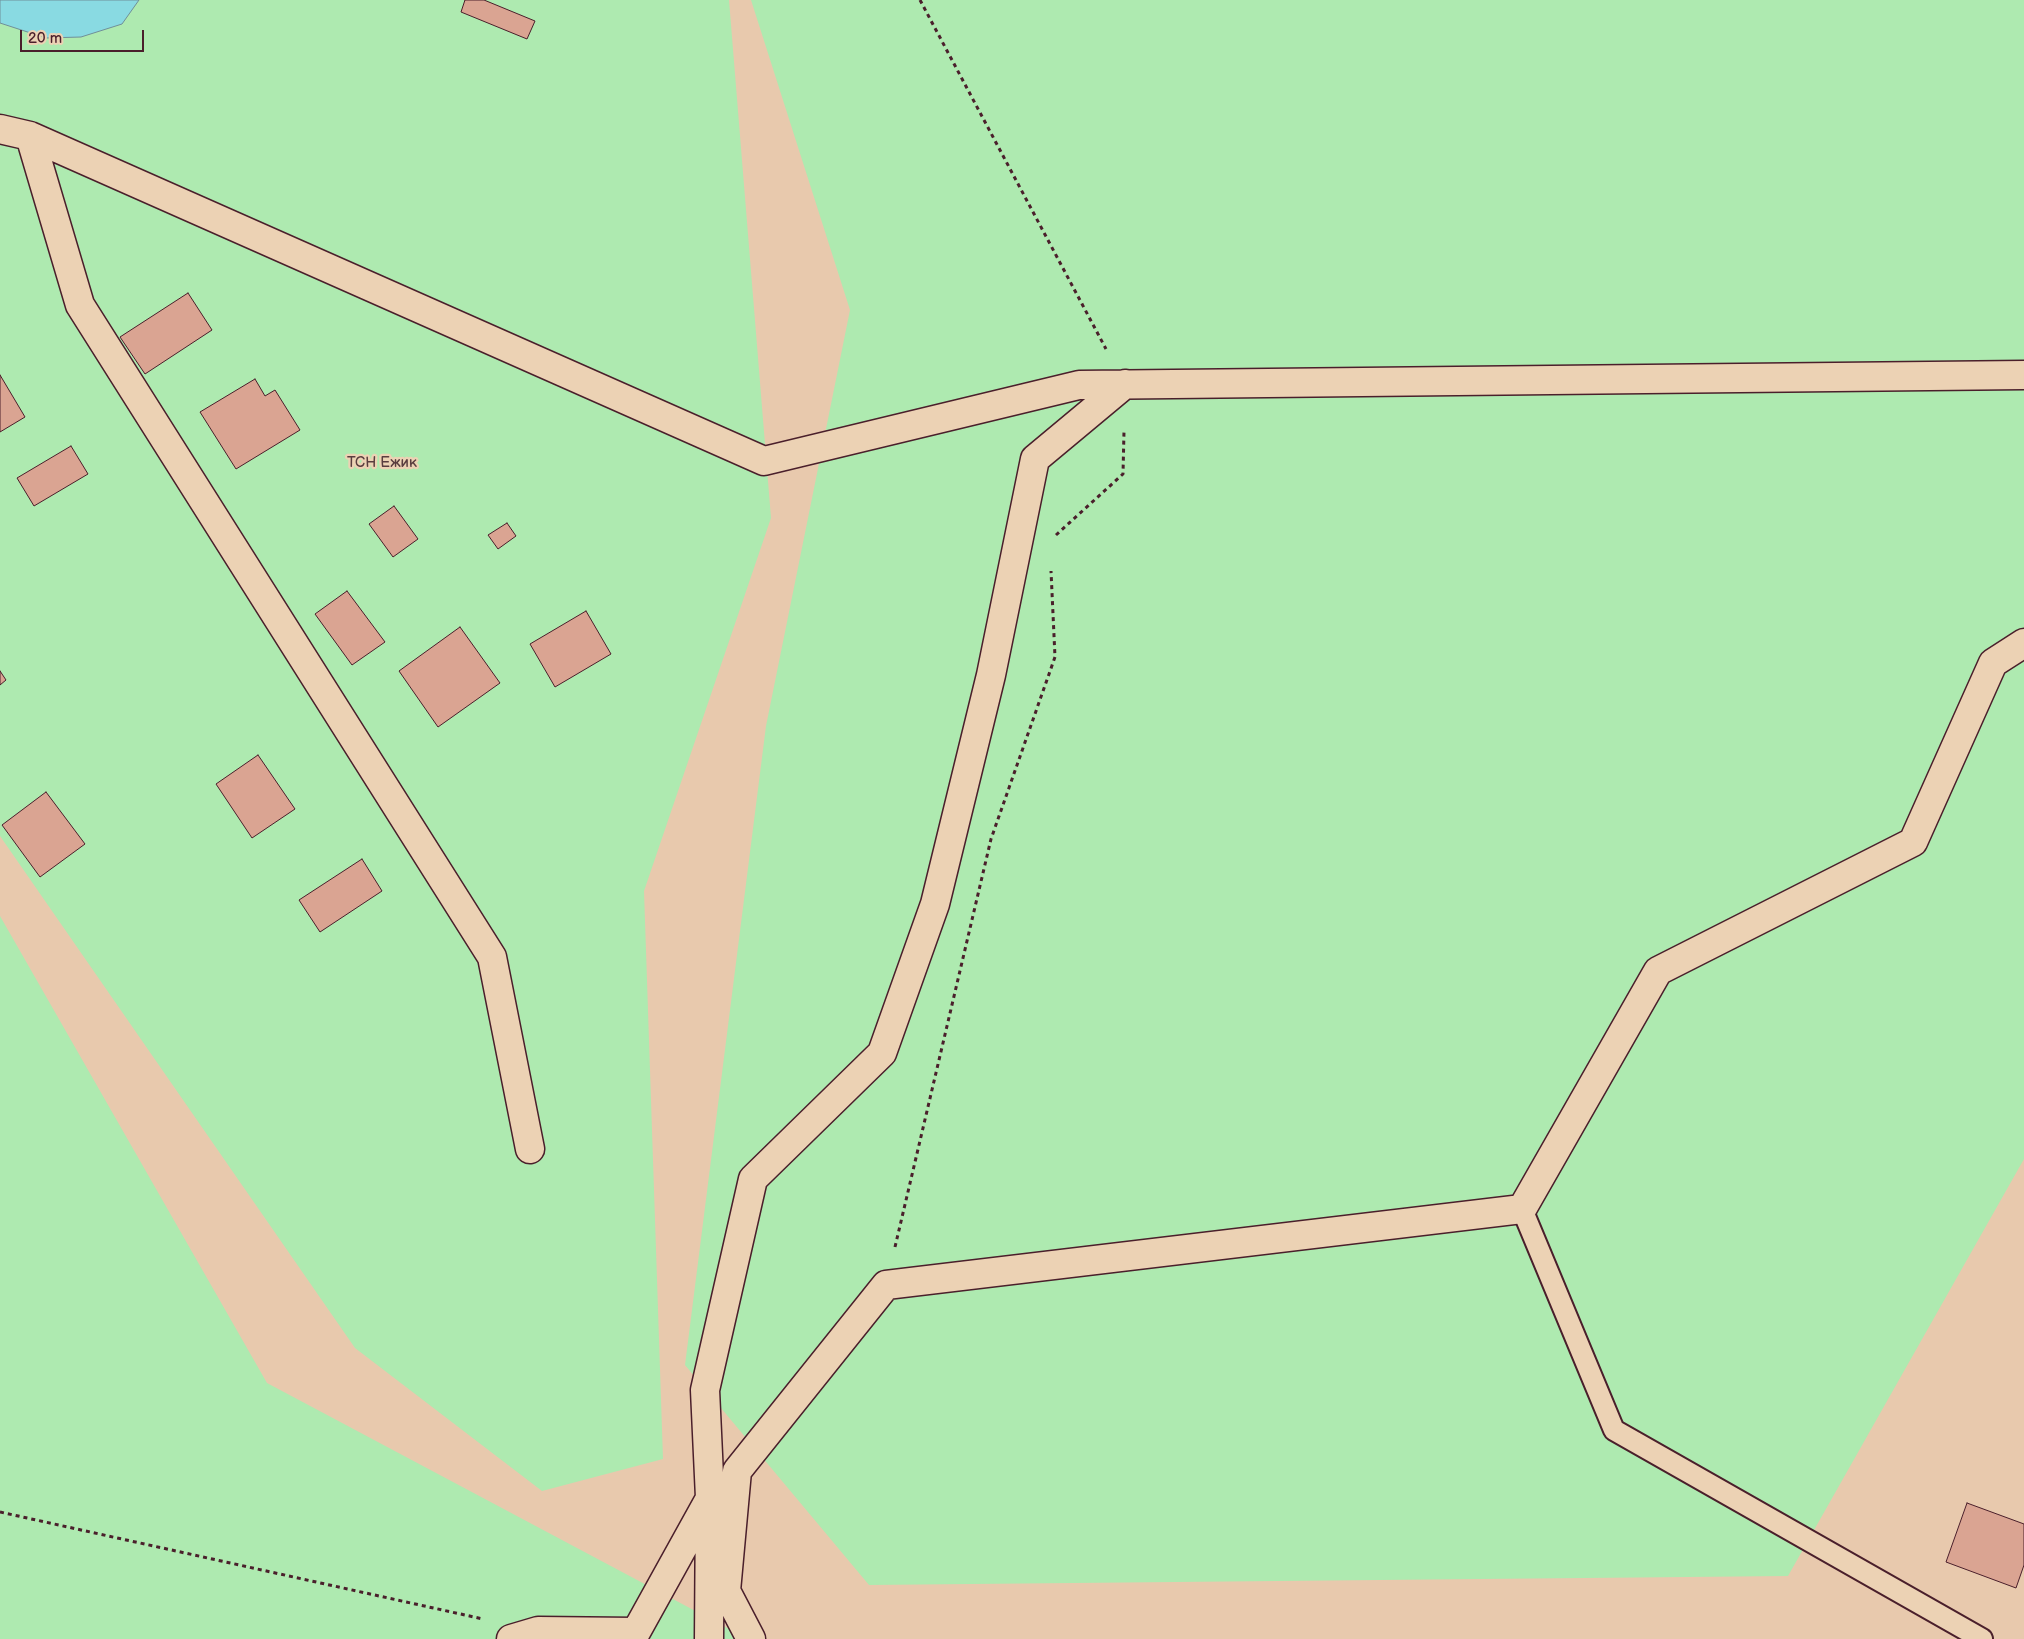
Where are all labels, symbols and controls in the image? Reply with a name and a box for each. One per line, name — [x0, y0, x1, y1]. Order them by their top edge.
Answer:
scale bar — [22, 20, 146, 52]
text: 20 m — [28, 29, 62, 48]
park label: ТСН Ежик — [347, 454, 417, 472]

